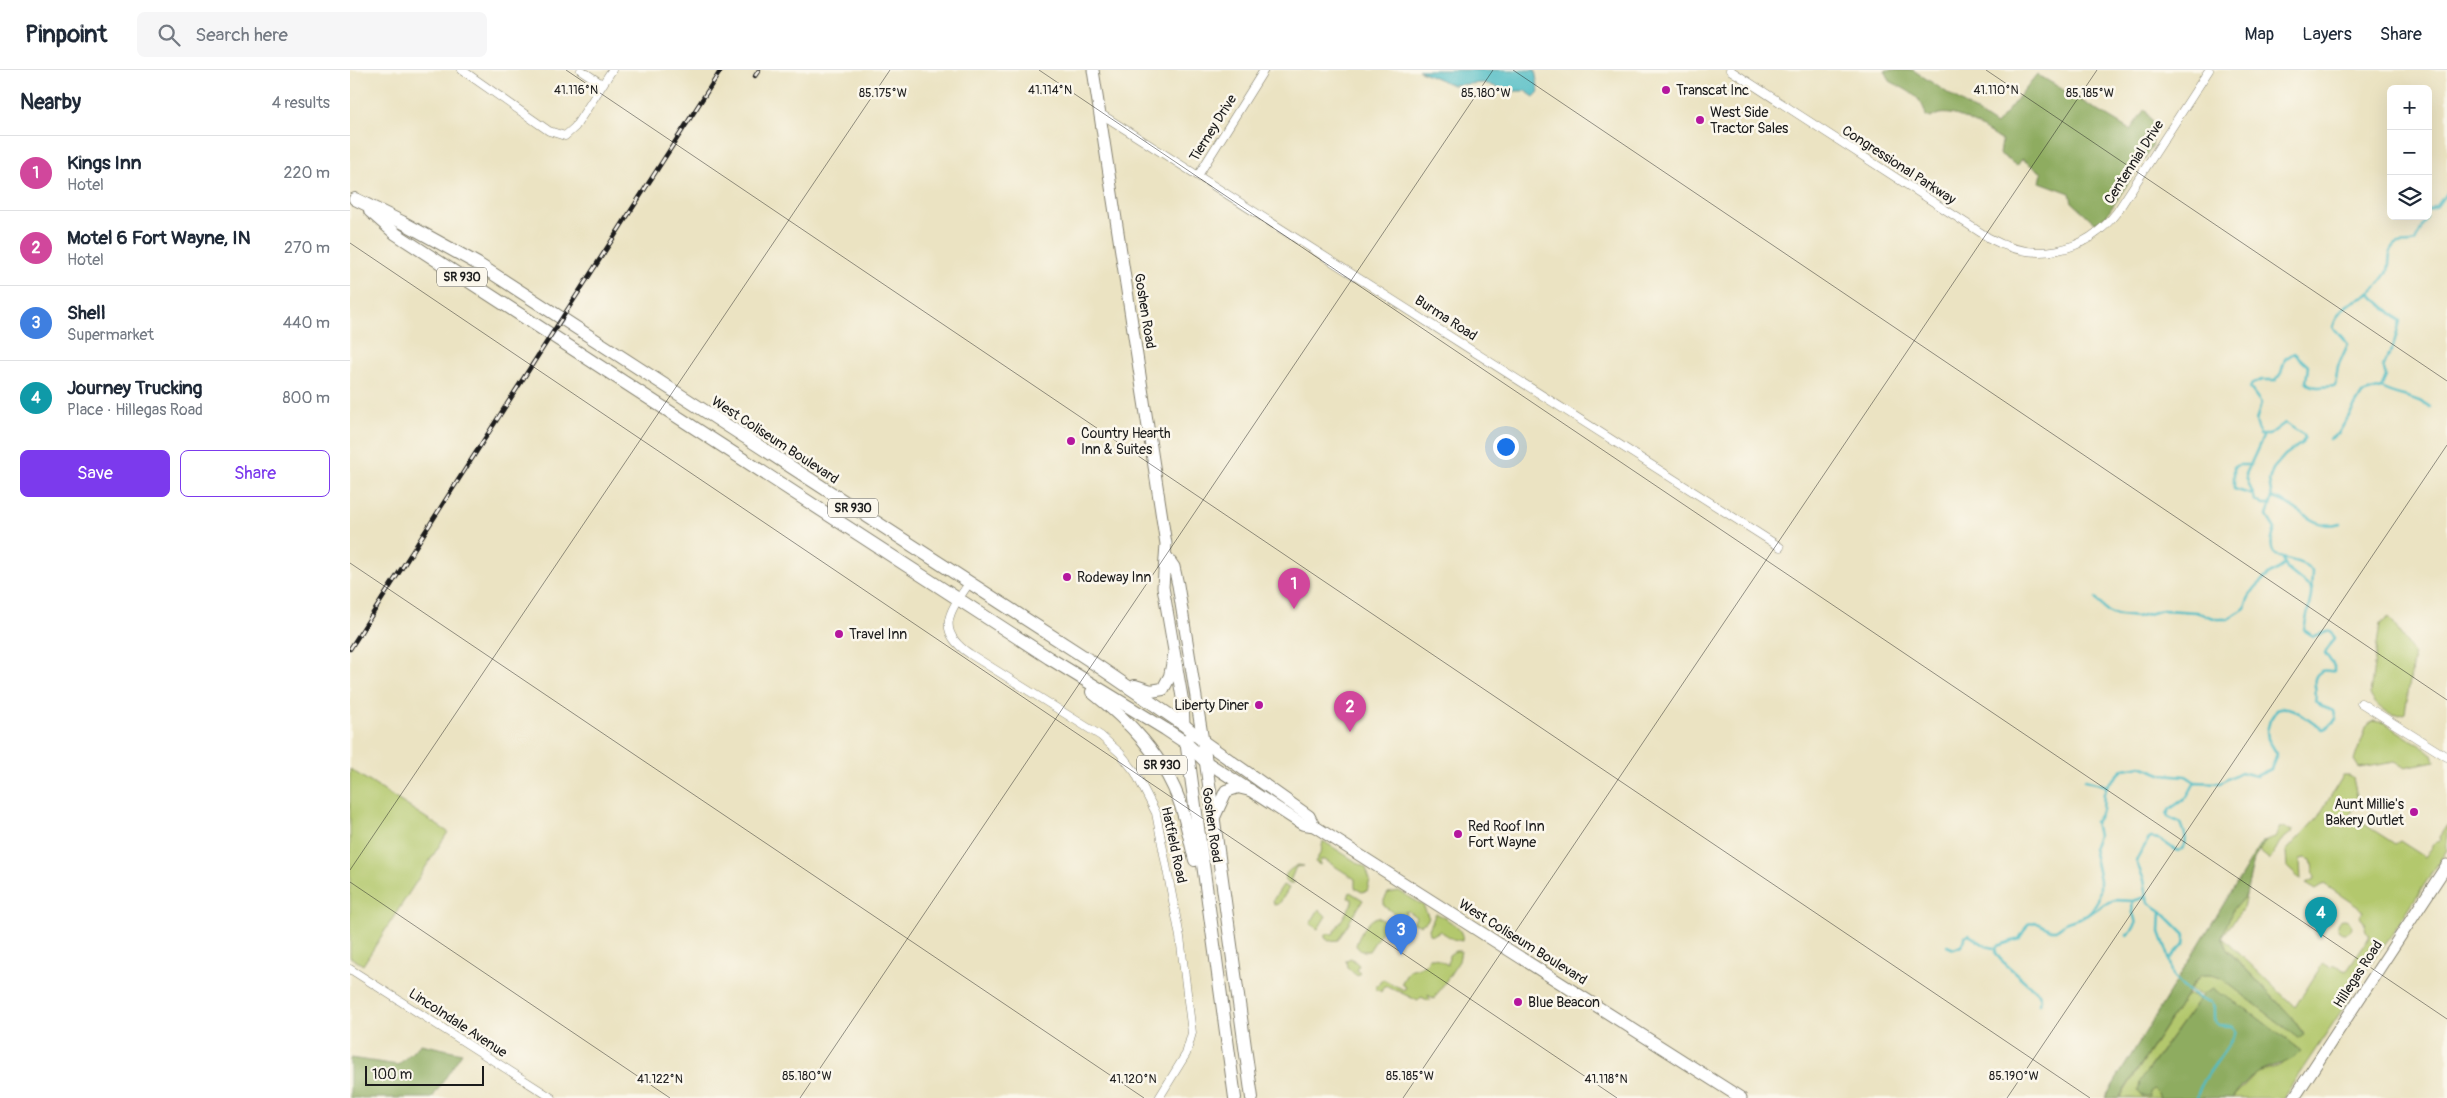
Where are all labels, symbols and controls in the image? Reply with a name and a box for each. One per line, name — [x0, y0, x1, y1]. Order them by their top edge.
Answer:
search box — [137, 12, 487, 57]
text: Pinpoint — [25, 20, 107, 49]
icon: search — [155, 21, 183, 49]
text: Search here — [195, 23, 288, 47]
text: Map — [2245, 23, 2274, 46]
text: Layers — [2302, 23, 2352, 46]
text: Share — [2380, 23, 2422, 46]
place label: Transcat Inc — [1676, 82, 1749, 99]
text: 41.116°N — [554, 83, 598, 98]
text: 41.114°N — [1028, 83, 1072, 98]
text: 41.110°N — [1973, 83, 2019, 98]
marker: Transcat Inc — [1660, 84, 1672, 96]
map controls — [2387, 85, 2432, 220]
button: + — [2387, 85, 2432, 130]
text: 85.175°W — [859, 86, 907, 101]
text: 85.180°W — [1461, 86, 1511, 101]
text: 85.185°W — [2066, 86, 2114, 101]
text: Nearby — [20, 89, 81, 116]
street label: Tierney Drive — [1186, 91, 1240, 165]
text: 4 results — [272, 93, 330, 113]
place label: West Side Tractor Sales — [1710, 104, 1789, 137]
marker: West Side Tractor Sales — [1694, 114, 1706, 126]
street label: Centennial Drive — [2101, 117, 2167, 207]
street label: Congressional Parkway — [1839, 122, 1959, 208]
button: − — [2387, 130, 2432, 175]
text: Kings Inn — [67, 151, 141, 175]
text: 1 — [33, 163, 39, 183]
text: 220 m — [284, 163, 330, 183]
text: Hotel — [67, 175, 104, 195]
button: layers — [2387, 175, 2432, 220]
text: Motel 6 Fort Wayne, IN — [67, 226, 250, 250]
text: 2 — [32, 238, 40, 258]
text: 270 m — [284, 238, 330, 258]
text: Hotel — [67, 250, 104, 270]
road number: SR 930 — [437, 268, 487, 286]
street label: Goshen Road — [1131, 272, 1159, 350]
street label: Burma Road — [1412, 292, 1480, 345]
text: Shell — [67, 301, 105, 325]
text: 3 — [32, 313, 40, 333]
text: 440 m — [283, 313, 330, 333]
text: Supermarket — [67, 325, 154, 345]
text: Journey Trucking — [67, 376, 202, 400]
text: 4 — [31, 388, 41, 408]
text: 800 m — [282, 388, 330, 408]
street label: West Coliseum Boulevard — [708, 393, 842, 488]
text: Place · Hillegas Road — [67, 400, 203, 420]
place label: Country Hearth Inn & Suites — [1081, 425, 1171, 458]
your location — [1493, 434, 1519, 460]
marker: Country Hearth Inn & Suites — [1065, 435, 1077, 447]
button: Save — [20, 450, 170, 497]
button: Share — [180, 450, 330, 497]
road number: SR 930 — [828, 498, 878, 518]
pin: 1 — [1278, 568, 1310, 609]
place label: Rodeway Inn — [1077, 569, 1151, 586]
marker: Rodeway Inn — [1061, 571, 1073, 583]
place label: Travel Inn — [849, 626, 907, 643]
marker: Travel Inn — [833, 628, 845, 640]
pin: 2 — [1334, 691, 1366, 732]
place label: Liberty Diner — [1174, 697, 1249, 714]
marker: Liberty Diner — [1253, 699, 1265, 711]
road number: SR 930 — [1137, 756, 1187, 774]
street label: Goshen Road — [1198, 786, 1226, 864]
place label: Aunt Millie's Bakery Outlet — [2325, 796, 2405, 829]
street label: Hatfield Road — [1158, 805, 1190, 885]
marker: Aunt Millie's Bakery Outlet — [2408, 806, 2420, 818]
place label: Red Roof Inn Fort Wayne — [1468, 818, 1545, 851]
marker: Red Roof Inn Fort Wayne — [1452, 828, 1464, 840]
street label: West Coliseum Boulevard — [1456, 896, 1590, 989]
pin: 4 — [2305, 897, 2337, 938]
pin: 3 — [1385, 914, 1417, 955]
street label: Hillegas Road — [2330, 937, 2386, 1011]
street label: Lincolndale Avenue — [406, 985, 510, 1061]
place label: Blue Beacon — [1528, 994, 1600, 1011]
marker: Blue Beacon — [1512, 996, 1524, 1008]
scale bar — [365, 1063, 484, 1086]
text: 100 m — [372, 1066, 412, 1083]
text: 85.180°W — [782, 1069, 832, 1084]
text: 85.185°W — [1386, 1069, 1434, 1084]
text: 85.190°W — [1989, 1069, 2039, 1084]
text: 41.122°N — [637, 1072, 683, 1087]
text: 41.120°N — [1109, 1072, 1157, 1087]
text: 41.118°N — [1584, 1072, 1628, 1087]

